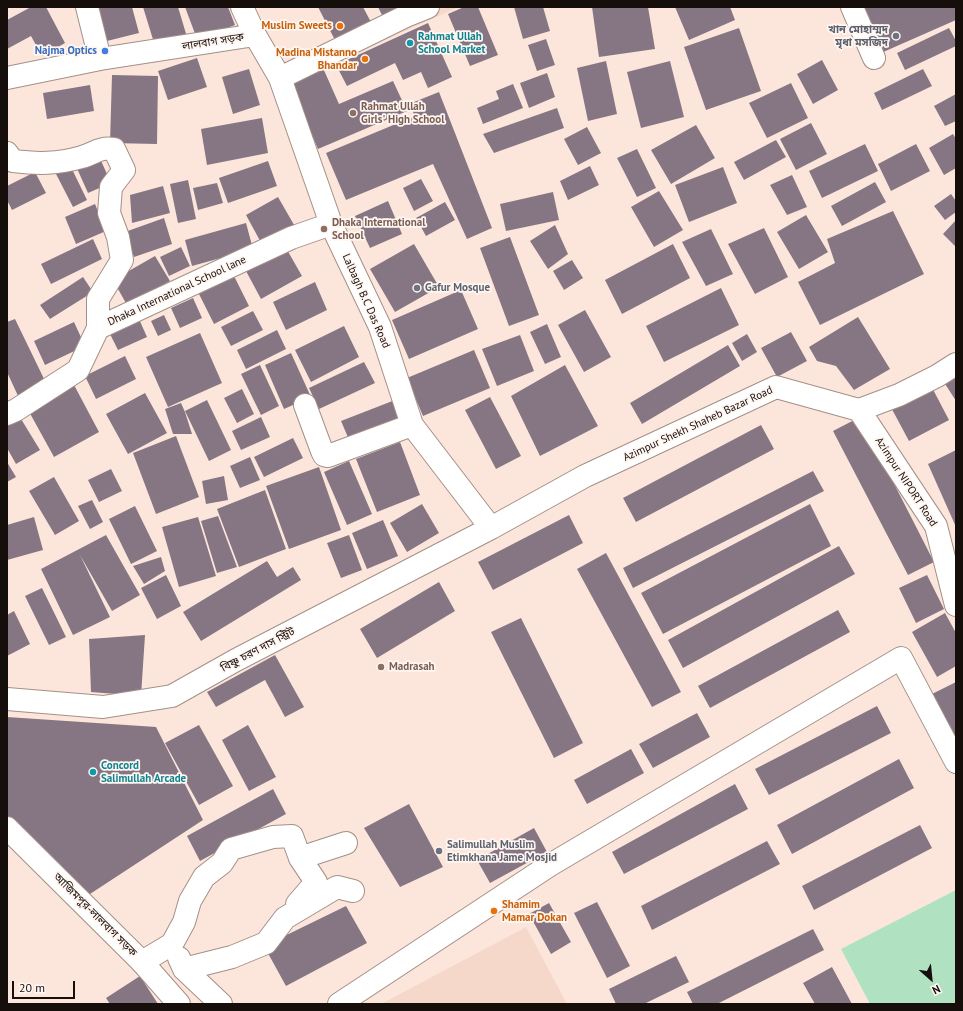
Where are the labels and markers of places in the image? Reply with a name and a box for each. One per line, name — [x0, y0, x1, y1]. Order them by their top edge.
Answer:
place label: Muslim Sweets — [262, 19, 332, 33]
marker: Muslim Sweets — [335, 21, 345, 31]
place label: খান মোহাম্মদ মৃধা মসজিদ — [828, 23, 888, 49]
place label: Rahmat Ullah School Market — [418, 30, 485, 56]
marker: খান মোহাম্মদ মৃধা মসজিদ — [891, 31, 901, 41]
marker: Rahmat Ullah School Market — [405, 38, 415, 48]
place label: Najma Optics — [35, 44, 97, 58]
marker: Najma Optics — [100, 46, 110, 56]
place label: Madina Mistanno Bhandar — [276, 46, 357, 72]
marker: Madina Mistanno Bhandar — [360, 54, 370, 64]
place label: Rahmat Ullah Girls' High School — [361, 100, 444, 126]
marker: Rahmat Ullah Girls' High School — [348, 108, 358, 118]
place label: Dhaka International School — [332, 216, 425, 242]
marker: Dhaka International School — [319, 224, 329, 234]
place label: Gafur Mosque — [425, 281, 490, 295]
marker: Gafur Mosque — [412, 283, 422, 293]
place label: Madrasah — [389, 660, 435, 674]
marker: Madrasah — [376, 662, 386, 672]
place label: Concord Salimullah Arcade — [101, 759, 186, 785]
marker: Concord Salimullah Arcade — [88, 767, 98, 777]
place label: Salimullah Muslim Etimkhana Jame Mosjid — [447, 838, 557, 864]
marker: Salimullah Muslim Etimkhana Jame Mosjid — [434, 846, 444, 856]
place label: Shamim Mamar Dokan — [502, 898, 567, 924]
marker: Shamim Mamar Dokan — [489, 906, 499, 916]

